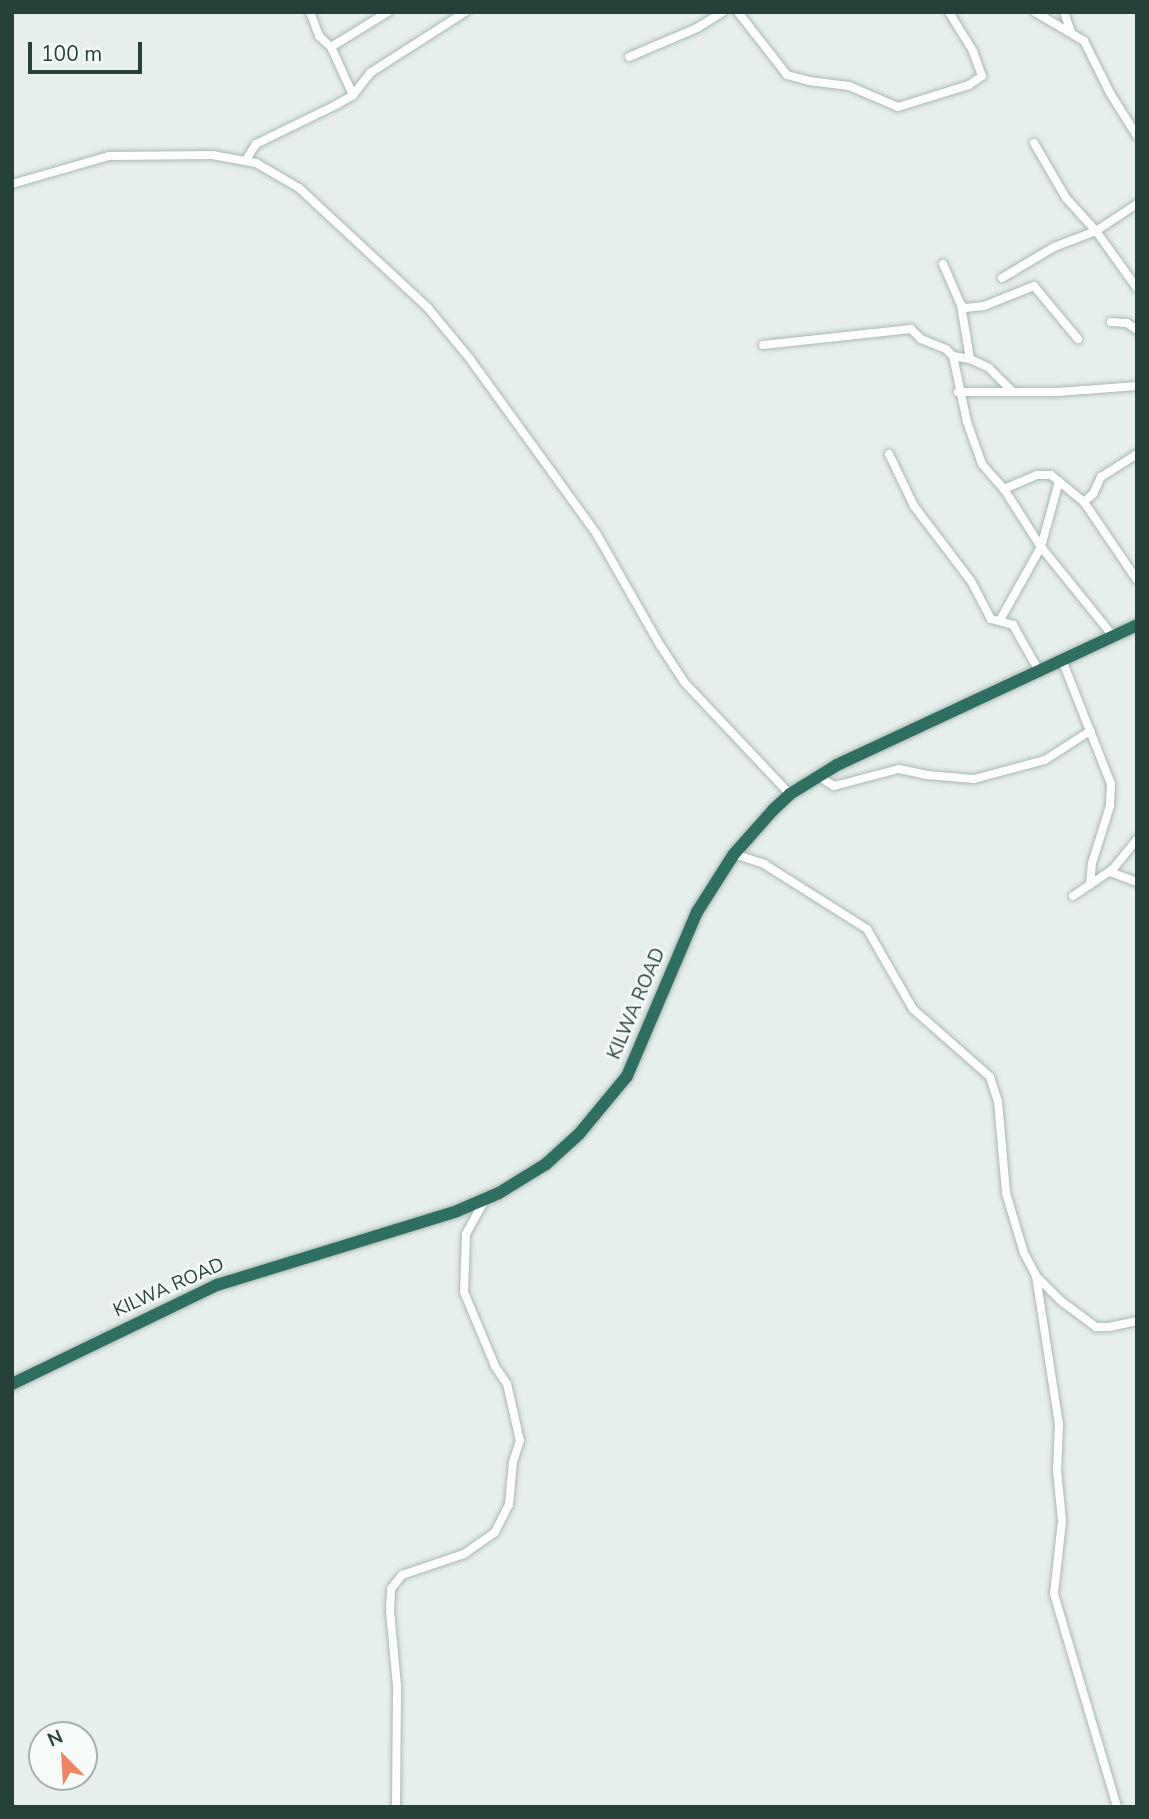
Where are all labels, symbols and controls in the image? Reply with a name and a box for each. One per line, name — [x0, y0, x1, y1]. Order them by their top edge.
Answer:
scale bar — [32, 28, 145, 72]
text: 100 m — [41, 40, 102, 68]
street label: KILWA ROAD — [603, 945, 671, 1063]
street label: KILWA ROAD — [110, 1253, 228, 1323]
north arrow — [28, 1721, 98, 1791]
text: N — [43, 1724, 67, 1753]

